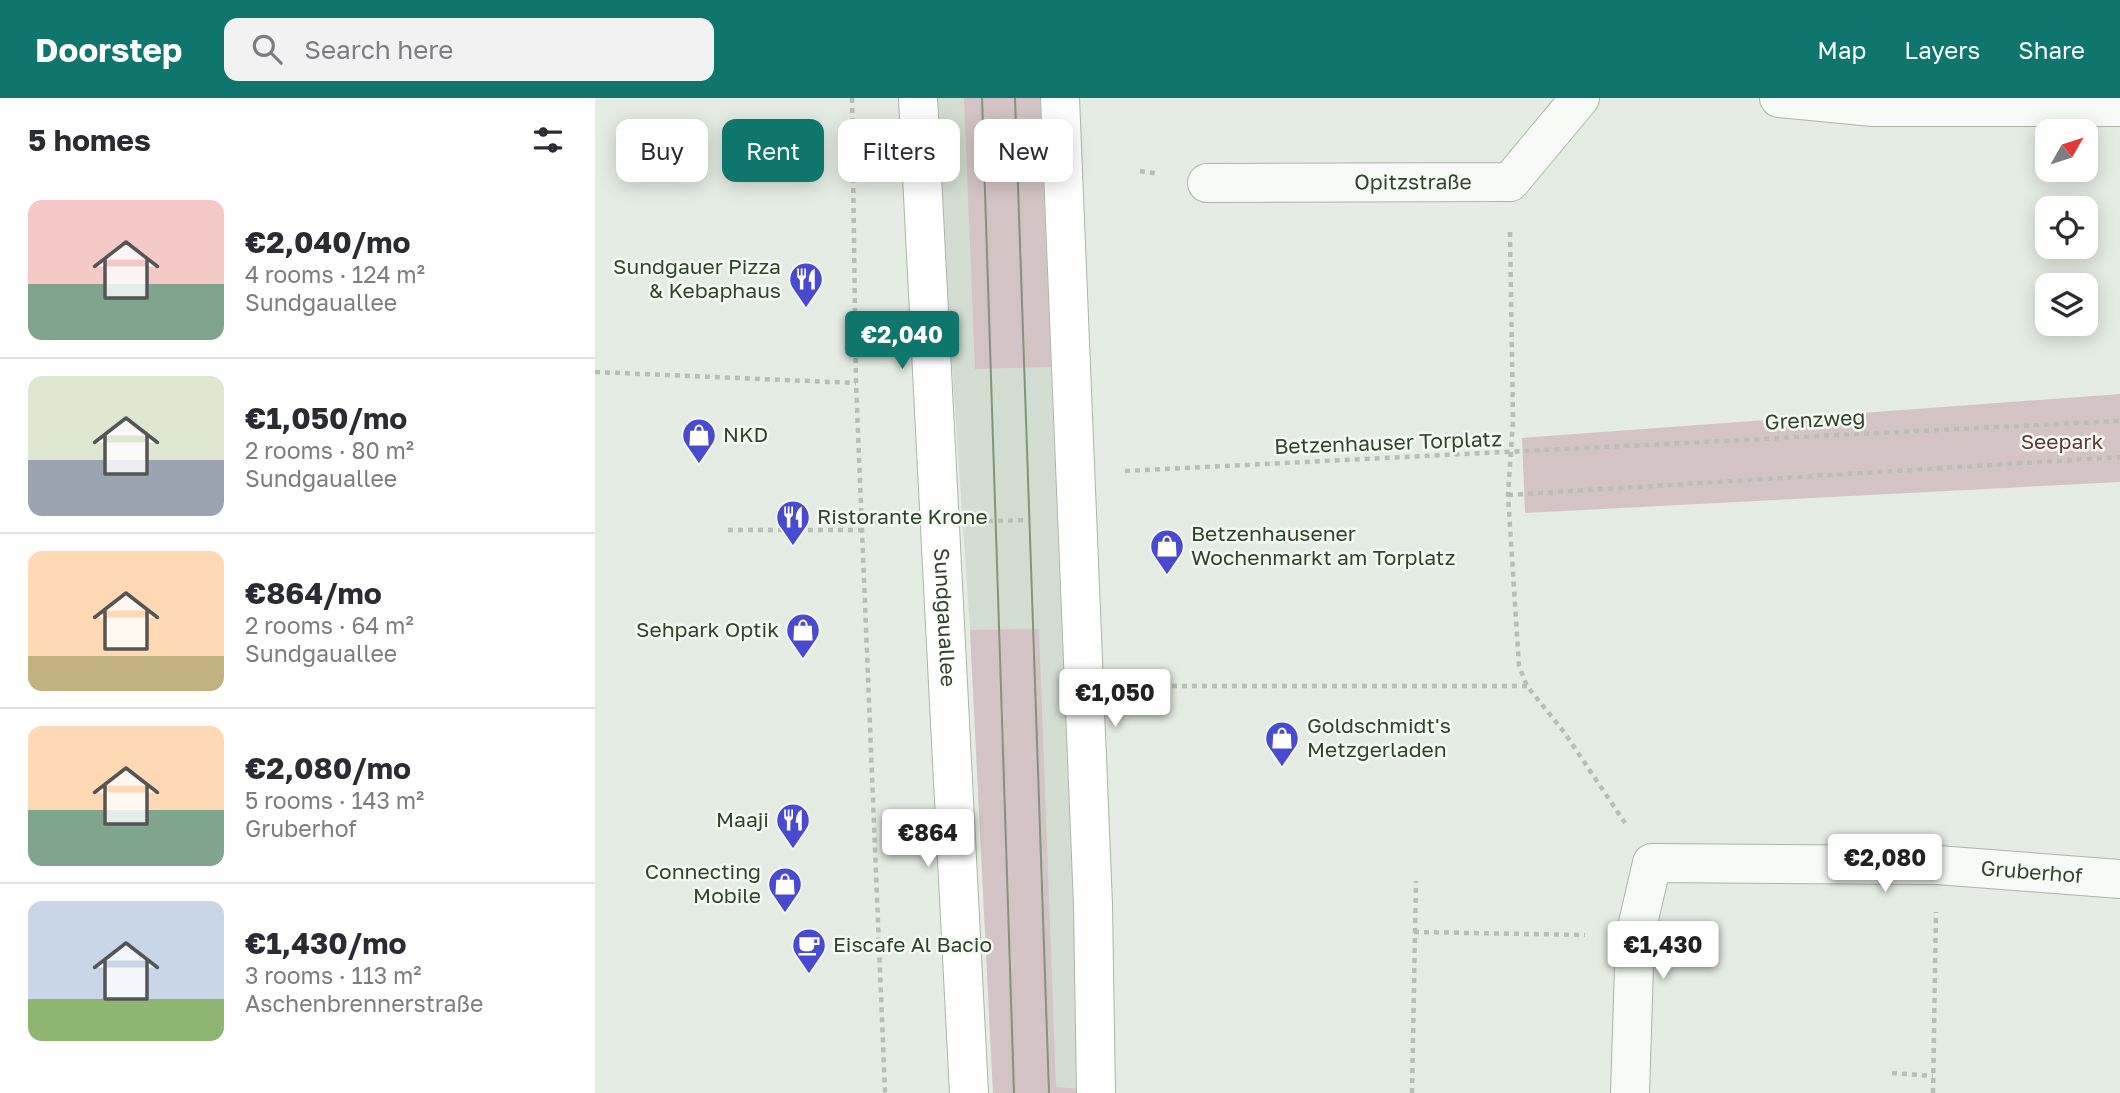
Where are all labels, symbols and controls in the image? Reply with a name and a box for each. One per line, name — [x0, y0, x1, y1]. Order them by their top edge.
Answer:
search box — [224, 18, 714, 81]
text: Doorstep — [35, 30, 182, 69]
icon: search — [248, 30, 286, 68]
text: Search here — [304, 34, 453, 65]
text: Map — [1817, 35, 1866, 64]
text: Layers — [1904, 35, 1980, 64]
text: Share — [2018, 35, 2085, 64]
chip: Buy — [616, 119, 708, 182]
chip: Rent — [722, 119, 824, 182]
chip: Filters — [838, 119, 960, 182]
chip: New — [974, 119, 1073, 182]
north arrow — [2035, 119, 2098, 182]
map controls — [2035, 119, 2098, 336]
icon: filters — [529, 121, 567, 159]
text: 5 homes — [28, 122, 151, 158]
street label: Opitzstraße — [1354, 168, 1472, 195]
button: locate — [2035, 196, 2098, 259]
text: €2,040/mo — [245, 224, 410, 260]
icon: home — [84, 228, 168, 312]
place label: Sundgauer Pizza & Kebaphaus — [613, 253, 781, 303]
text: 4 rooms · 124 m² — [245, 260, 425, 288]
restaurant icon: Sundgauer Pizza & Kebaphaus — [787, 260, 825, 309]
button: layers — [2035, 273, 2098, 336]
text: Sundgauallee — [245, 288, 397, 316]
pin: €2,040 — [845, 312, 959, 371]
text: €2,040 — [861, 320, 943, 348]
text: €1,050/mo — [245, 400, 407, 436]
street label: Grenzweg — [1764, 403, 1866, 435]
icon: home — [84, 404, 168, 488]
shop icon: NKD — [680, 416, 718, 465]
place label: NKD — [723, 421, 768, 447]
street label: Betzenhauser Torplatz — [1274, 425, 1502, 459]
park label: Seepark — [2021, 428, 2103, 454]
text: 2 rooms · 80 m² — [245, 436, 414, 464]
text: Sundgauallee — [245, 464, 397, 492]
restaurant icon: Ristorante Krone — [774, 498, 812, 547]
place label: Ristorante Krone — [817, 503, 988, 529]
place label: Betzenhausener Wochenmarkt am Torplatz — [1191, 520, 1455, 570]
shop icon: Betzenhausener Wochenmarkt am Torplatz — [1148, 527, 1186, 576]
street label: Sundgauallee — [929, 547, 962, 687]
text: €864/mo — [245, 575, 382, 611]
icon: home — [84, 579, 168, 663]
text: 2 rooms · 64 m² — [245, 611, 414, 639]
shop icon: Sehpark Optik — [784, 611, 822, 660]
place label: Sehpark Optik — [636, 616, 779, 642]
text: Sundgauallee — [245, 639, 397, 667]
pin: €1,050 — [1058, 670, 1172, 729]
text: €1,050 — [1075, 678, 1155, 706]
place label: Goldschmidt's Metzgerladen — [1307, 712, 1451, 762]
shop icon: Goldschmidt's Metzgerladen — [1263, 719, 1301, 768]
text: €2,080/mo — [245, 750, 411, 786]
icon: home — [84, 754, 168, 838]
text: 5 rooms · 143 m² — [245, 786, 424, 814]
restaurant icon: Maaji — [774, 801, 812, 850]
place label: Maaji — [716, 806, 769, 832]
pin: €864 — [887, 810, 969, 869]
text: Gruberhof — [245, 814, 357, 842]
text: €864 — [898, 818, 958, 846]
pin: €2,080 — [1828, 834, 1942, 894]
text: €2,080 — [1844, 843, 1926, 871]
street label: Gruberhof — [1980, 854, 2084, 888]
place label: Connecting Mobile — [645, 858, 761, 908]
shop icon: Connecting Mobile — [766, 865, 804, 914]
pin: €1,430 — [1606, 922, 1720, 981]
text: €1,430/mo — [245, 925, 406, 961]
cafe icon: Eiscafe Al Bacio — [790, 926, 828, 975]
icon: home — [84, 929, 168, 1013]
text: €1,430 — [1624, 930, 1702, 958]
place label: Eiscafe Al Bacio — [833, 931, 992, 957]
text: 3 rooms · 113 m² — [245, 961, 422, 989]
text: Aschenbrennerstraße — [245, 989, 483, 1017]

